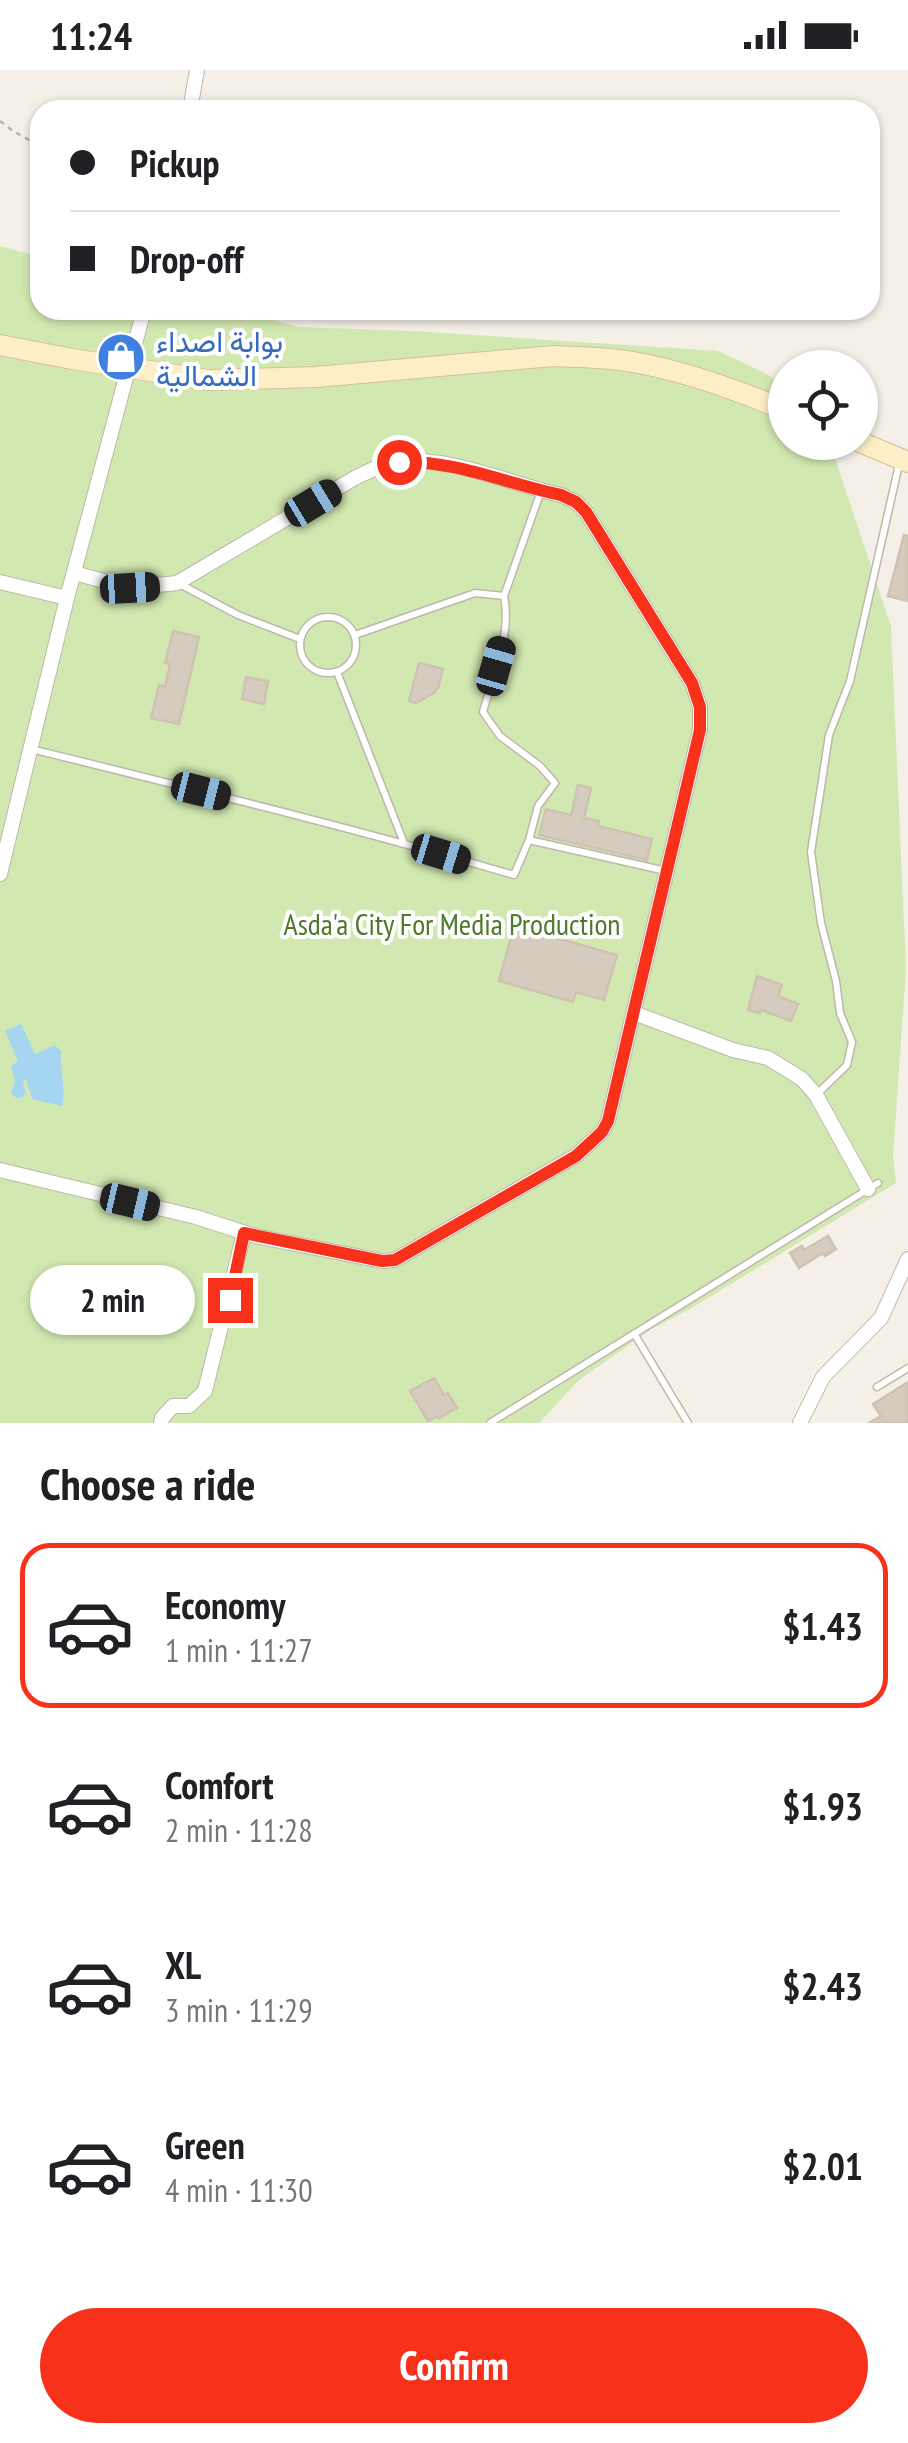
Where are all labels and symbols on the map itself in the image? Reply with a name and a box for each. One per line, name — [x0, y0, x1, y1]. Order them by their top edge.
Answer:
place label: بوابة اصداء الشمالية — [156, 321, 283, 394]
shop icon: بوابة اصداء الشمالية — [95, 331, 147, 383]
route start — [377, 440, 422, 485]
car — [280, 475, 346, 531]
car — [99, 571, 161, 605]
car — [473, 633, 519, 699]
car — [168, 769, 234, 813]
car — [408, 831, 474, 877]
park label: Asda'a City For Media Production — [283, 904, 621, 943]
car — [97, 1181, 163, 1223]
callout: 2 min — [30, 1265, 195, 1335]
route end — [208, 1278, 253, 1323]

